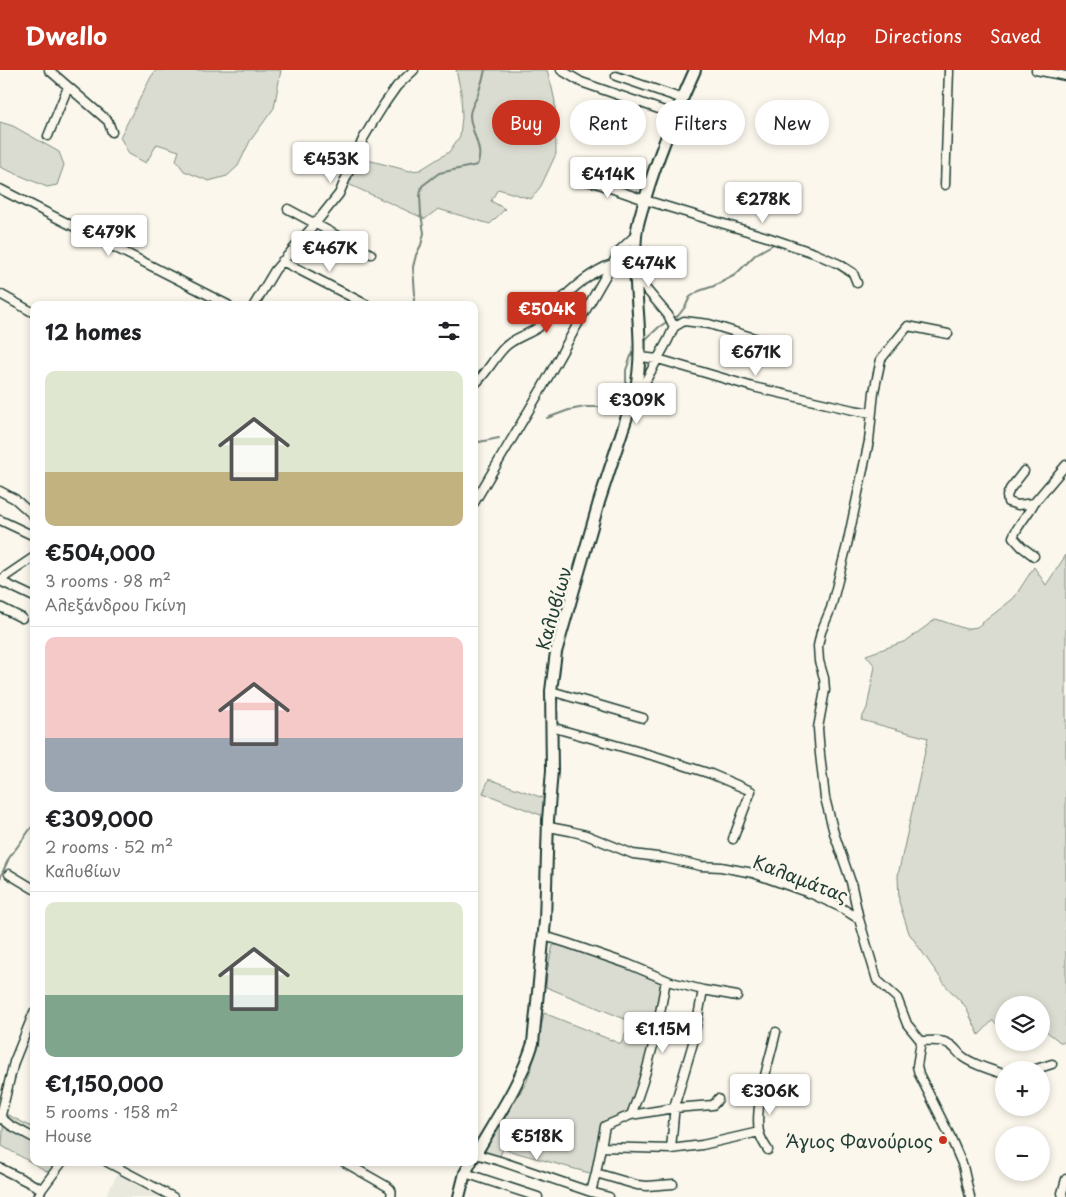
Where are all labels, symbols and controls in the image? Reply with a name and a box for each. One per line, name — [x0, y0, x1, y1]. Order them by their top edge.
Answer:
text: Dwello — [25, 17, 107, 53]
text: Map — [808, 22, 846, 49]
text: Directions — [874, 22, 962, 49]
text: Saved — [990, 22, 1041, 49]
chip: Buy — [492, 100, 560, 145]
chip: Rent — [570, 100, 646, 145]
chip: Filters — [656, 100, 745, 145]
chip: New — [755, 100, 829, 145]
pin: €453K — [296, 142, 366, 184]
text: €453K — [303, 146, 359, 170]
pin: €414K — [573, 156, 643, 199]
text: €414K — [581, 161, 635, 185]
pin: €278K — [728, 182, 798, 224]
text: €278K — [736, 186, 790, 210]
pin: €479K — [74, 214, 144, 257]
text: €479K — [82, 219, 136, 243]
pin: €467K — [295, 230, 365, 273]
text: €467K — [302, 235, 358, 259]
pin: €474K — [614, 246, 684, 288]
text: €474K — [622, 250, 676, 274]
pin: €504K — [512, 292, 582, 334]
text: €504K — [518, 296, 576, 320]
text: 12 homes — [45, 315, 142, 347]
icon: filters — [435, 317, 463, 345]
pin: €671K — [721, 334, 791, 377]
text: €671K — [731, 339, 781, 363]
pin: €309K — [602, 382, 672, 425]
text: €309K — [609, 387, 665, 411]
icon: home — [209, 404, 299, 494]
text: €504,000 — [45, 536, 155, 568]
street label: Καλυβίων — [528, 563, 578, 653]
text: 3 rooms · 98 m² — [45, 568, 171, 592]
text: Αλεξάνδρου Γκίνη — [45, 592, 186, 616]
icon: home — [209, 669, 299, 759]
text: €309,000 — [45, 802, 153, 834]
text: 2 rooms · 52 m² — [45, 834, 173, 858]
street label: Καλαμάτας — [749, 847, 853, 909]
text: Καλυβίων — [45, 858, 121, 882]
icon: home — [209, 934, 299, 1024]
map controls — [995, 996, 1050, 1181]
button: layers — [995, 996, 1050, 1051]
pin: €1.15M — [622, 1012, 704, 1054]
text: €1.15M — [635, 1016, 691, 1040]
button: + — [995, 1061, 1050, 1116]
text: €1,150,000 — [45, 1067, 164, 1099]
pin: €306K — [735, 1074, 805, 1116]
text: €306K — [741, 1078, 799, 1102]
text: 5 rooms · 158 m² — [45, 1099, 178, 1123]
pin: €518K — [502, 1118, 572, 1161]
text: House — [45, 1123, 92, 1147]
text: €518K — [511, 1123, 563, 1147]
button: − — [995, 1126, 1050, 1181]
place label: Άγιος Φανούριος — [786, 1127, 933, 1154]
marker: Άγιος Φανούριος — [937, 1134, 949, 1146]

